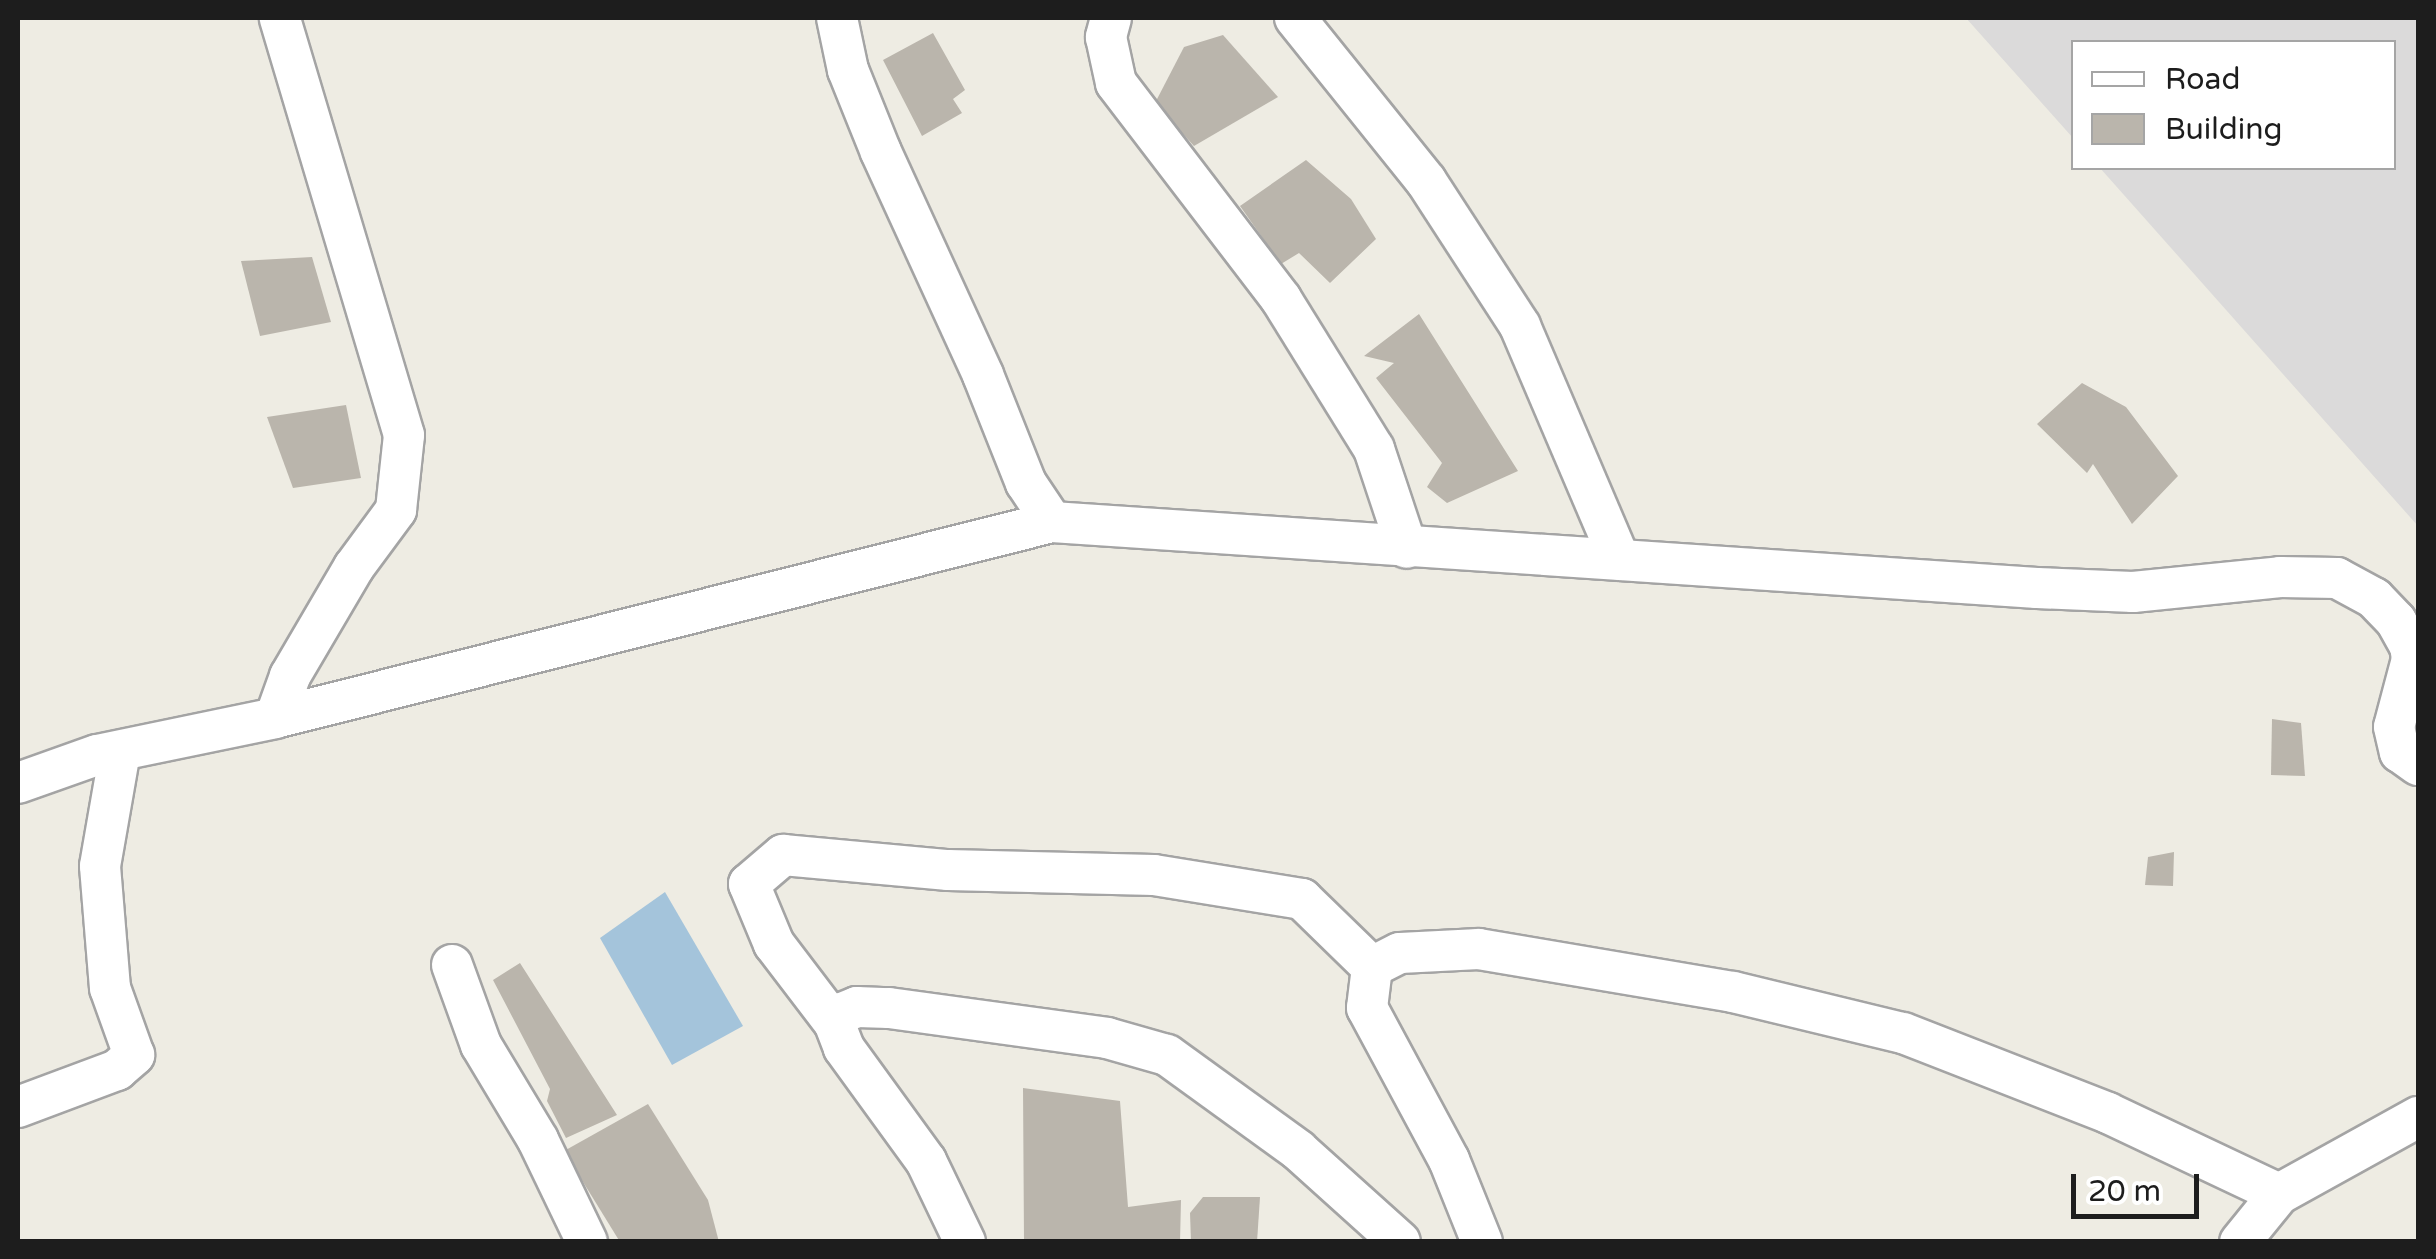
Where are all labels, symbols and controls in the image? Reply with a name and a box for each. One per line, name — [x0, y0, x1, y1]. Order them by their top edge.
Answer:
legend — [2071, 40, 2396, 170]
text: Road — [2165, 61, 2240, 98]
text: Building — [2165, 111, 2282, 148]
scale bar — [2076, 1154, 2204, 1216]
text: 20 m — [2088, 1173, 2161, 1210]

